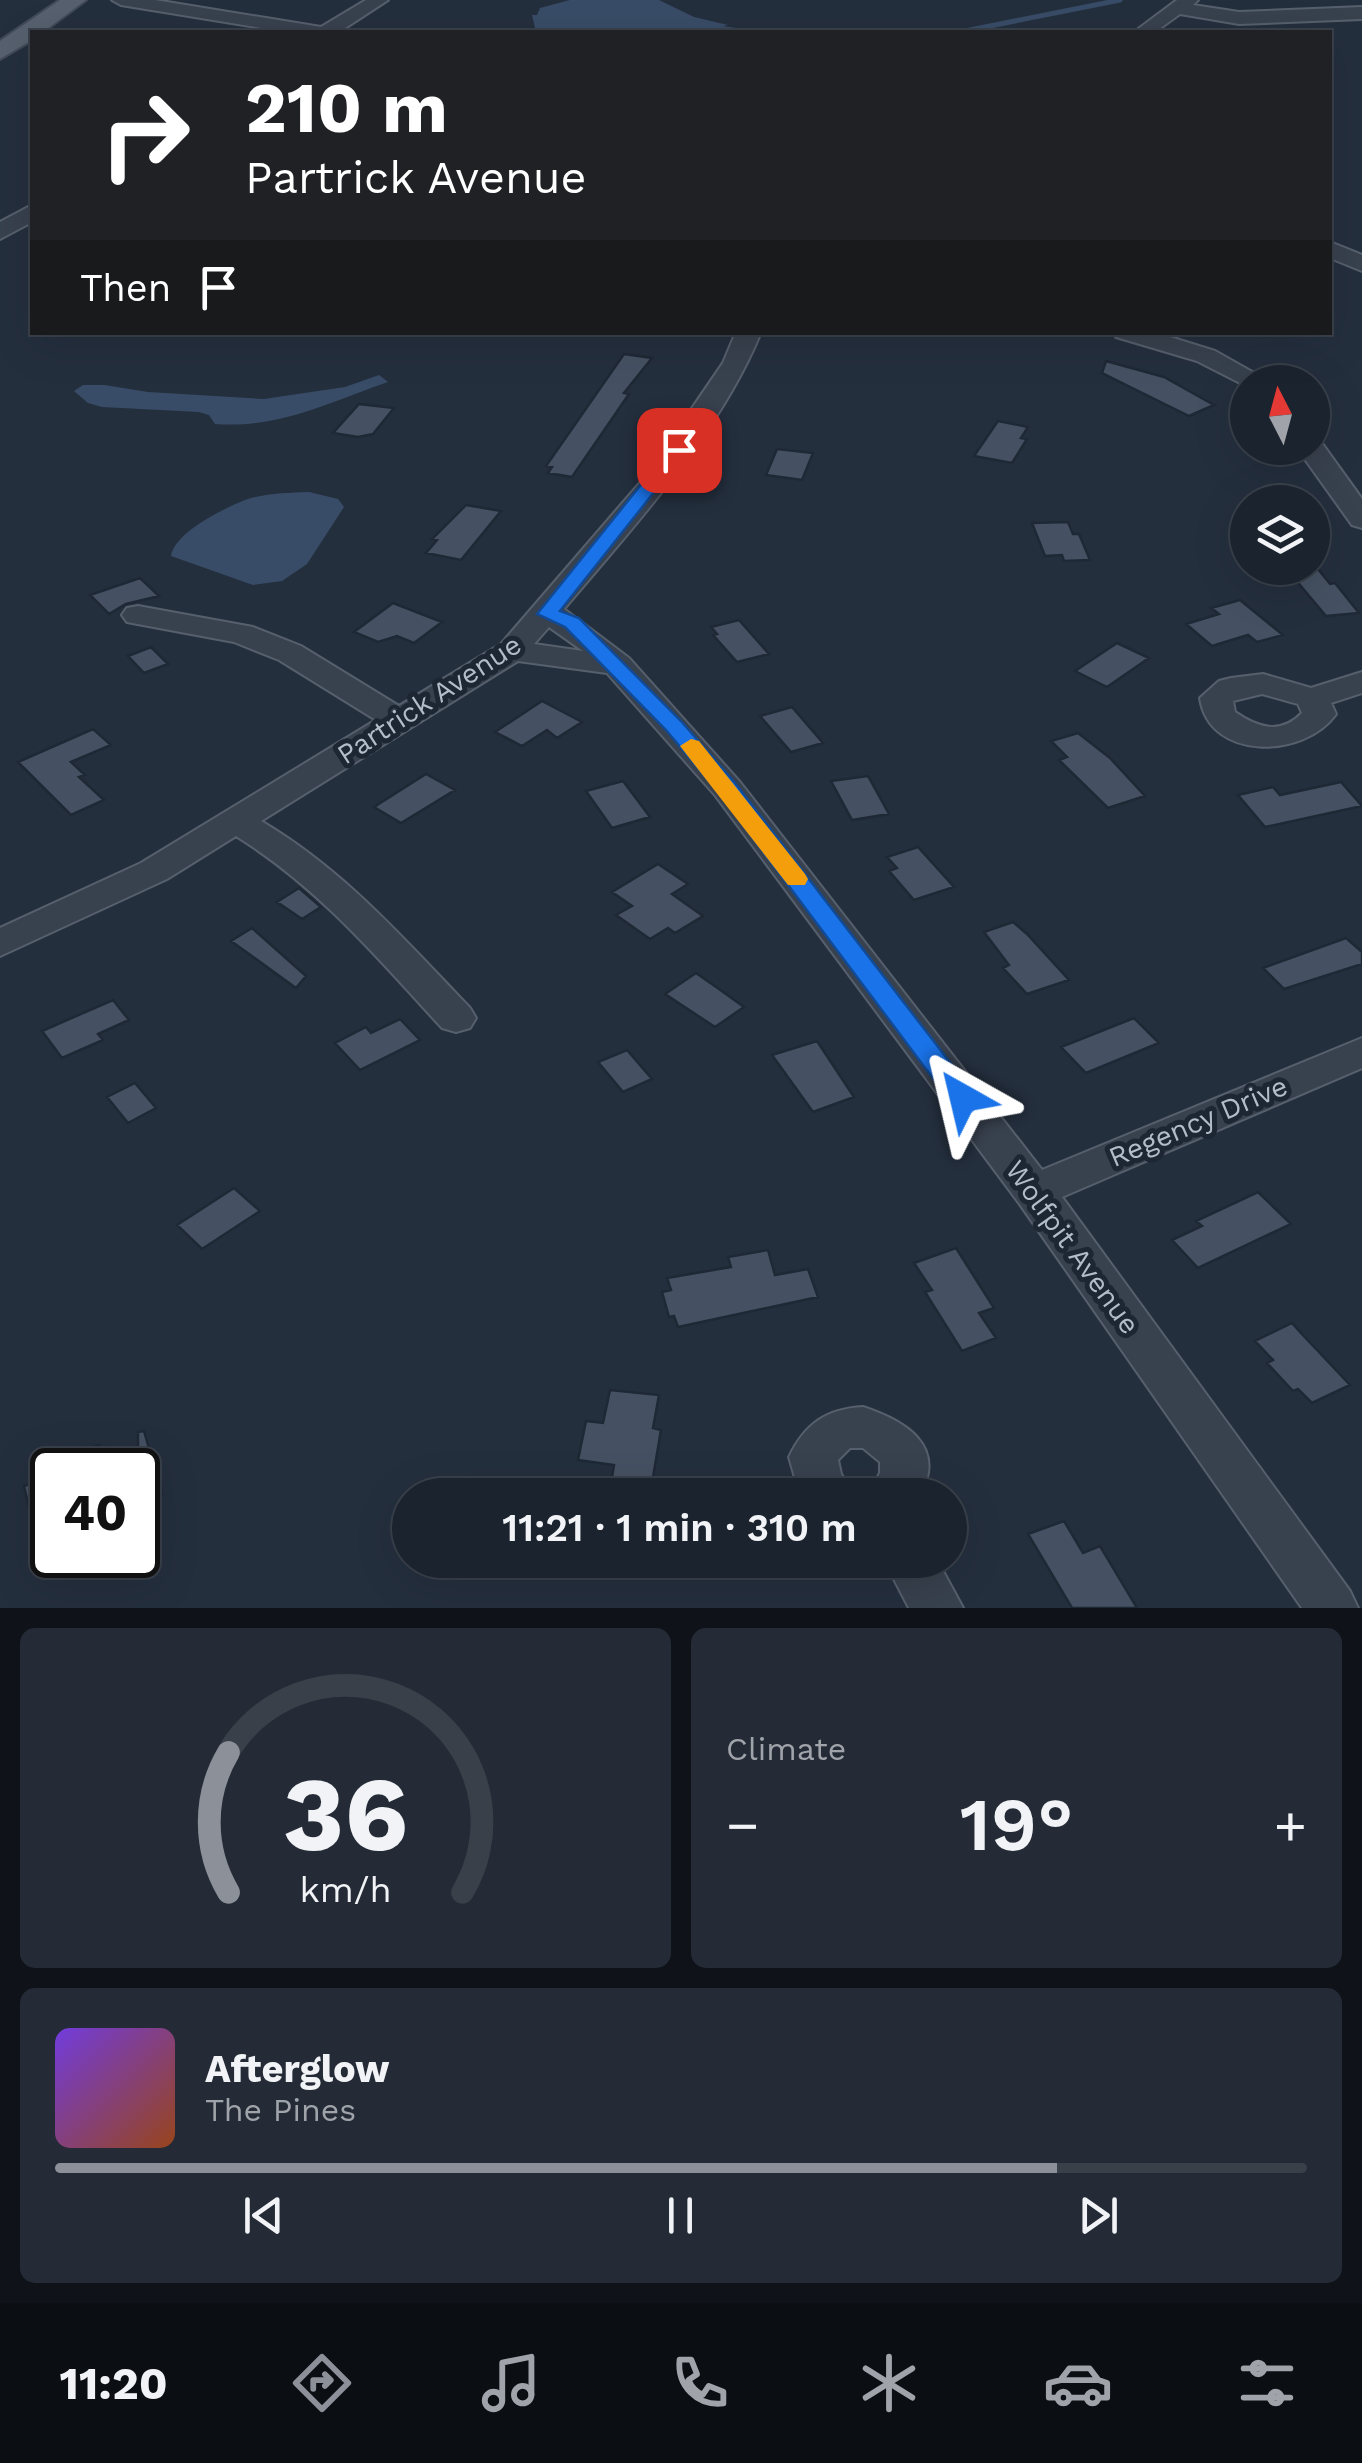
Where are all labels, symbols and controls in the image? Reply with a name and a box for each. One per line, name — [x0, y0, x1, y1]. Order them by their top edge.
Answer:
text: 210 m — [245, 67, 448, 149]
icon: right — [80, 70, 210, 200]
text: Partrick Avenue — [245, 151, 587, 204]
icon: arrive — [191, 260, 246, 315]
text: Then — [80, 266, 171, 310]
north arrow — [1230, 365, 1330, 465]
map controls — [1230, 365, 1330, 585]
pin — [637, 408, 722, 493]
icon: arrive — [652, 423, 707, 478]
button: layers — [1230, 485, 1330, 585]
street label: Partrick Avenue — [331, 628, 527, 771]
position arrow — [911, 1046, 1015, 1150]
street label: Regency Drive — [1104, 1069, 1292, 1174]
street label: Wolfpit Avenue — [999, 1154, 1147, 1341]
speed limit sign: 40 — [30, 1448, 160, 1578]
text: 11:21 · 1 min · 310 m — [502, 1506, 857, 1550]
text: Climate — [726, 1730, 846, 1768]
text: 36 — [283, 1753, 408, 1875]
text: 19° — [960, 1780, 1073, 1868]
text: − — [726, 1793, 759, 1857]
text: + — [1274, 1793, 1307, 1857]
text: km/h — [299, 1869, 392, 1911]
text: Afterglow — [205, 2047, 390, 2091]
text: The Pines — [205, 2091, 356, 2129]
icon: previous — [236, 2188, 291, 2243]
icon: pause — [653, 2188, 708, 2243]
icon: next — [1071, 2188, 1126, 2243]
icon: directions — [287, 2348, 357, 2418]
icon: music — [476, 2348, 546, 2418]
icon: phone — [665, 2348, 735, 2418]
icon: climate — [854, 2348, 924, 2418]
icon: car — [1043, 2348, 1113, 2418]
icon: filters — [1232, 2348, 1302, 2418]
text: 11:20 — [60, 2357, 168, 2410]

